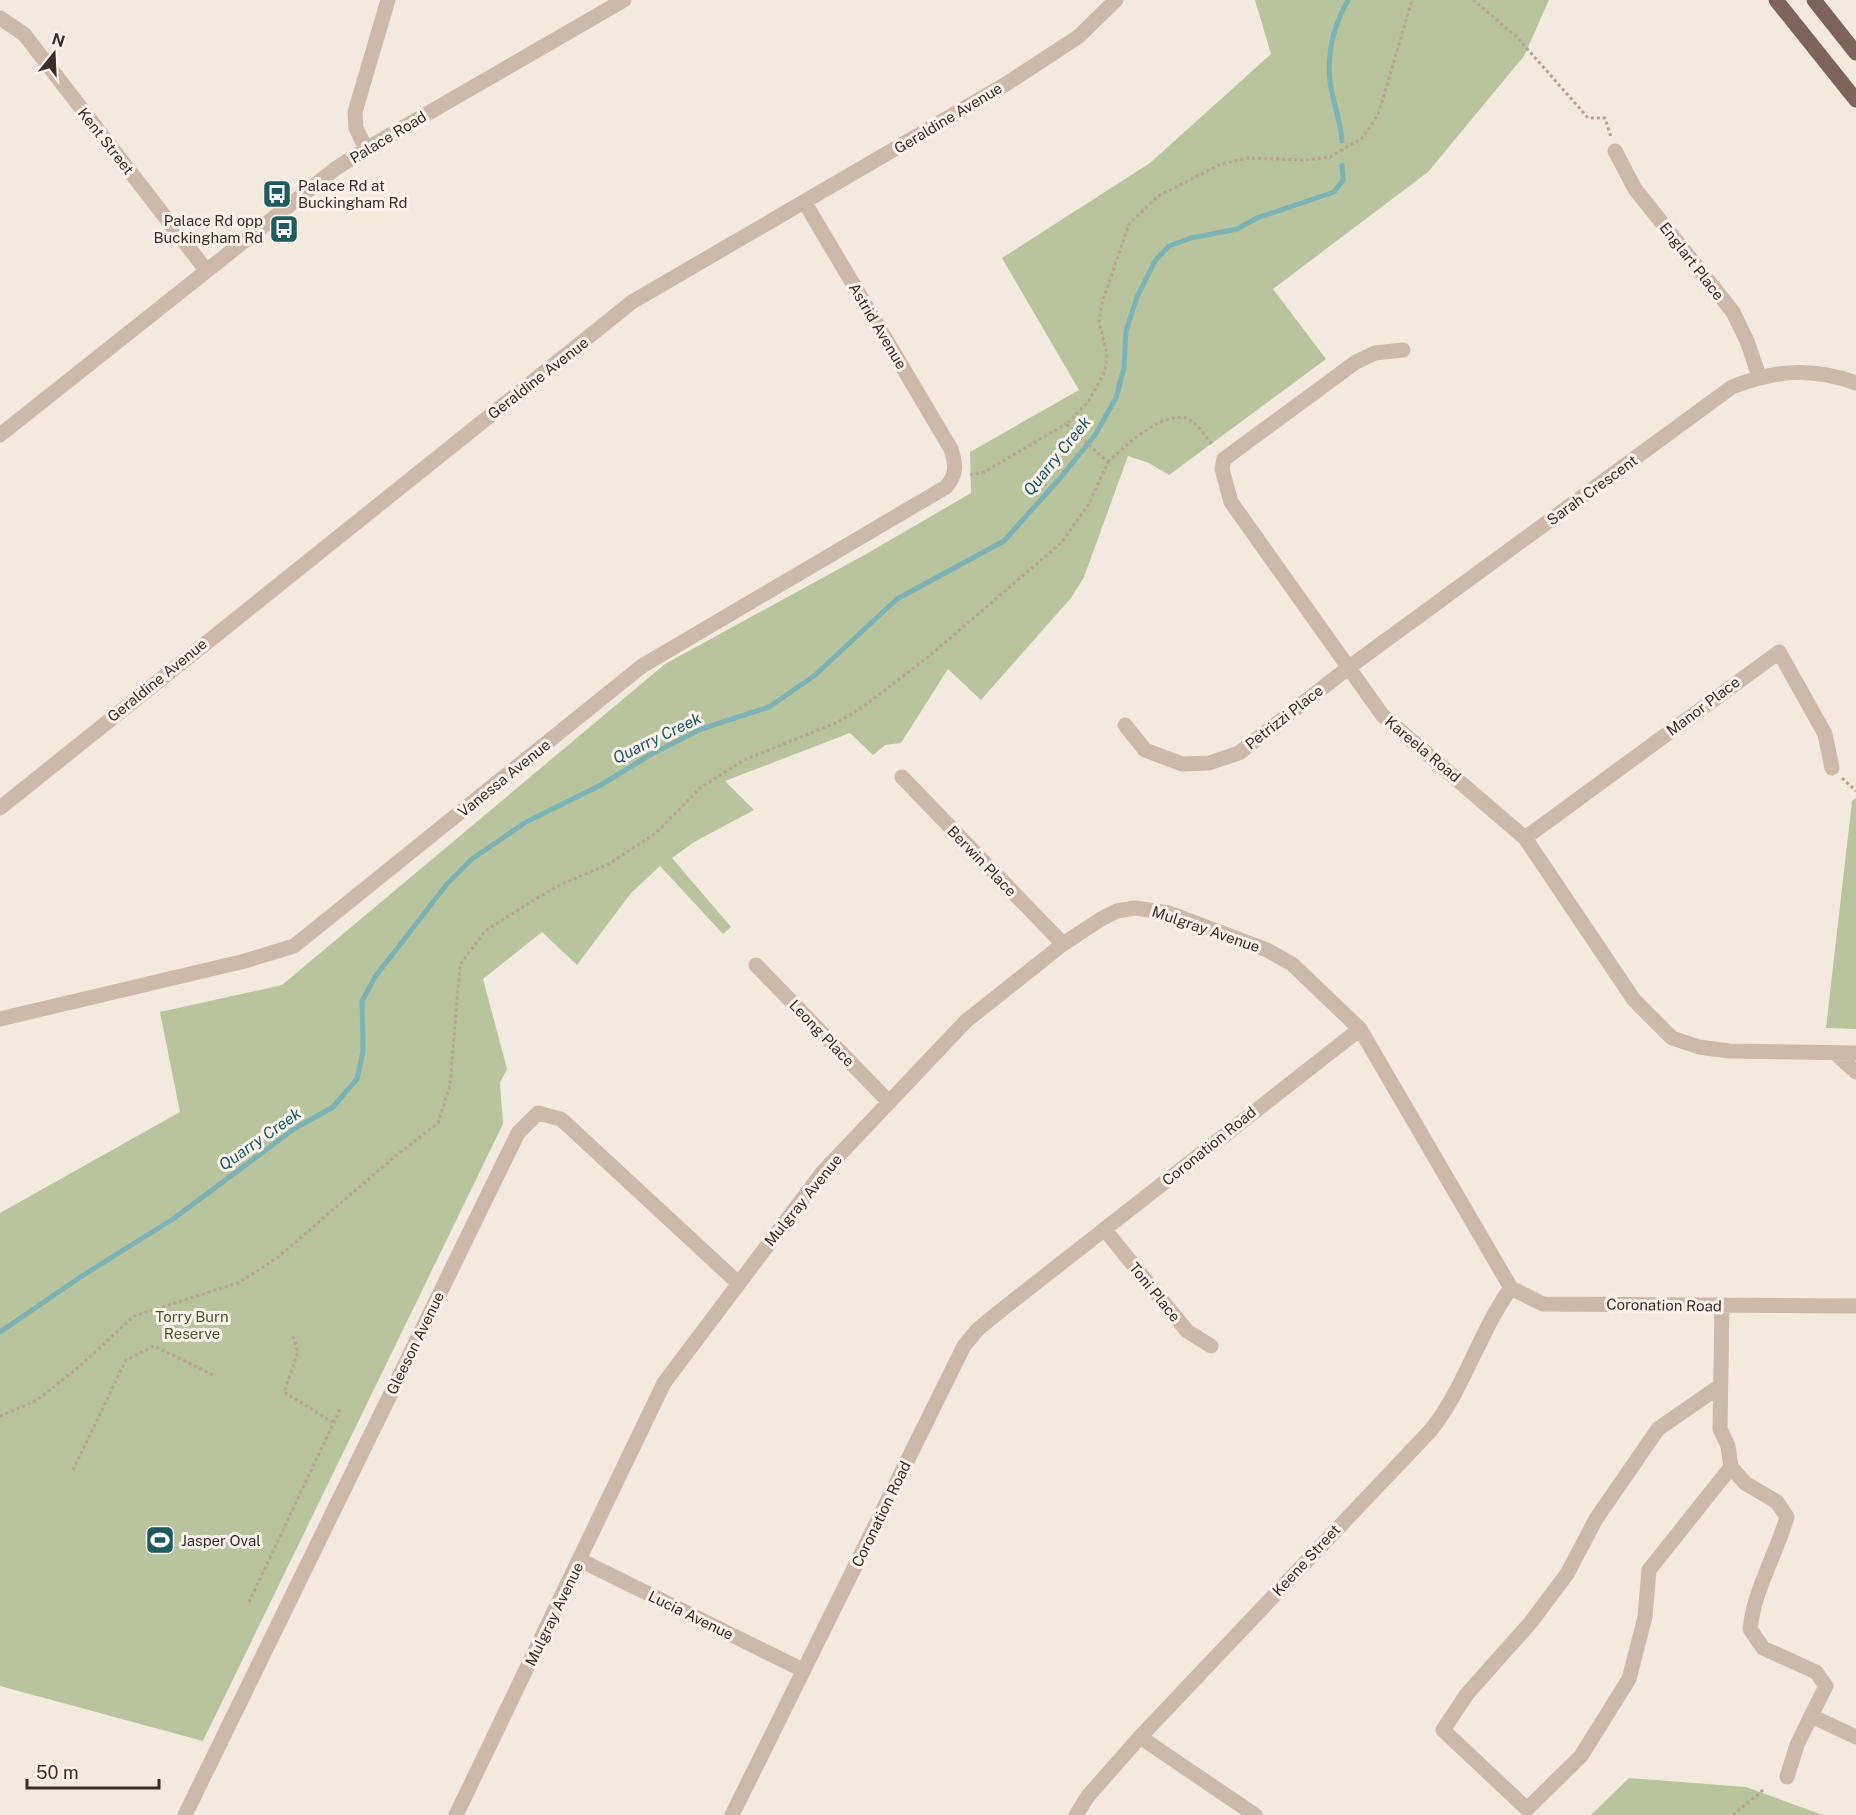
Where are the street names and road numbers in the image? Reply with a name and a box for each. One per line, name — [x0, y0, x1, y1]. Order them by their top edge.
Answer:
street label: Geraldine Avenue — [891, 79, 1005, 157]
street label: Kent Street — [75, 104, 137, 178]
street label: Palace Road — [347, 108, 429, 166]
street label: Englart Place — [1656, 219, 1728, 303]
street label: Astrid Avenue — [846, 280, 910, 372]
street label: Geraldine Avenue — [484, 334, 592, 422]
street label: Sarah Crescent — [1544, 451, 1641, 528]
street label: Geraldine Avenue — [104, 635, 210, 725]
street label: Manor Place — [1663, 673, 1743, 739]
street label: Petrizzi Place — [1242, 681, 1326, 753]
street label: Kareela Road — [1382, 713, 1464, 785]
street label: Vanessa Avenue — [455, 736, 553, 820]
street label: Berwin Place — [944, 822, 1020, 900]
street label: Mulgray Avenue — [1150, 903, 1262, 955]
street label: Leong Place — [786, 996, 858, 1070]
street label: Coronation Road — [1159, 1103, 1259, 1189]
street label: Mulgray Avenue — [761, 1151, 845, 1249]
street label: Toni Place — [1126, 1259, 1184, 1325]
street label: Gleeson Avenue — [383, 1289, 447, 1397]
street label: Coronation Road — [1606, 1295, 1722, 1315]
street label: Coronation Road — [848, 1458, 914, 1570]
street label: Keene Street — [1269, 1521, 1343, 1599]
street label: Mulgray Avenue — [522, 1560, 586, 1668]
street label: Lucia Avenue — [646, 1587, 736, 1643]

